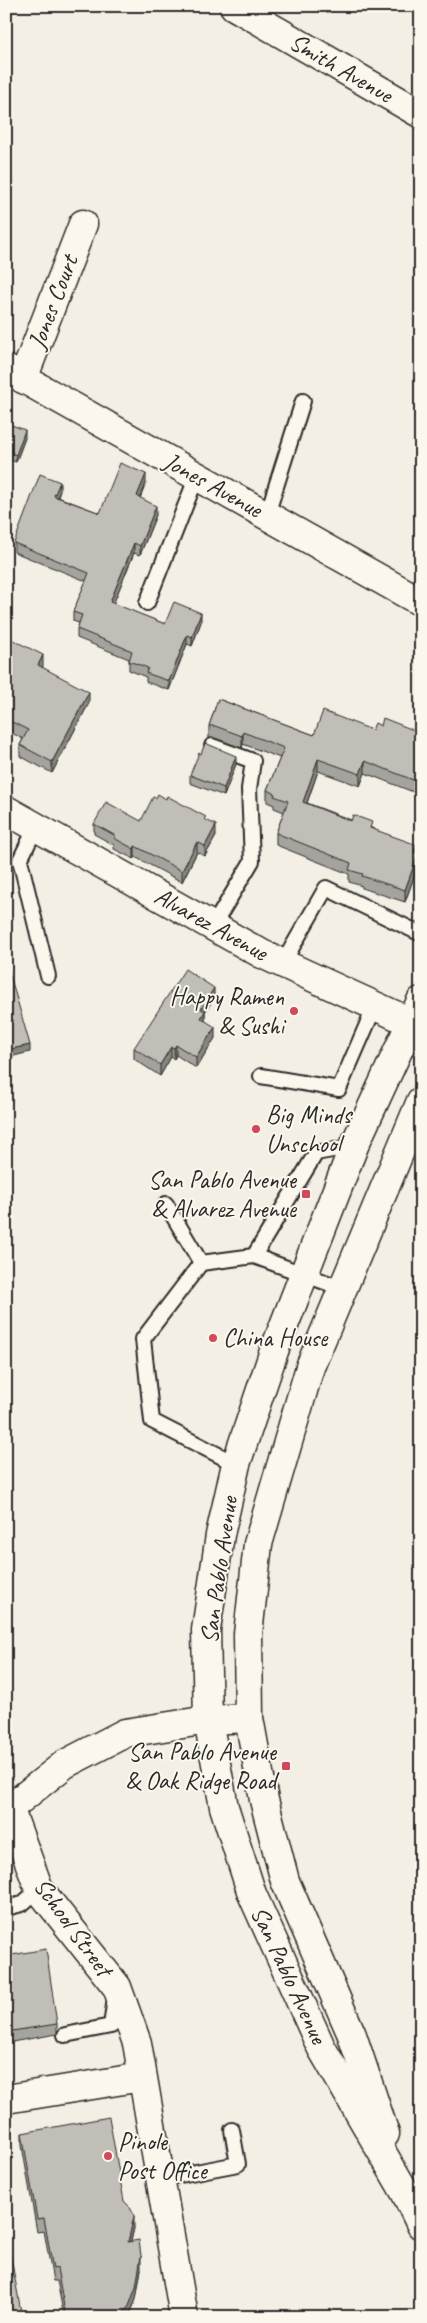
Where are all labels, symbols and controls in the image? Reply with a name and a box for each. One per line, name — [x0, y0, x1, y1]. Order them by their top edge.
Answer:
street label: Smith Avenue — [284, 26, 400, 111]
street label: Jones Court — [20, 248, 86, 354]
street label: Jones Avenue — [157, 444, 269, 526]
street label: Alvarez Avenue — [149, 880, 275, 969]
place label: Happy Ramen & Sushi — [170, 981, 287, 1042]
marker: Happy Ramen & Sushi — [288, 1005, 300, 1017]
place label: Big Minds Unschool — [266, 1099, 354, 1160]
marker: Big Minds Unschool — [250, 1123, 262, 1135]
place label: San Pablo Avenue & Alvarez Avenue — [148, 1164, 298, 1225]
marker: San Pablo Avenue & Alvarez Avenue — [300, 1188, 312, 1200]
place label: China House — [223, 1322, 329, 1354]
marker: China House — [207, 1332, 219, 1344]
street label: San Pablo Avenue — [193, 1493, 245, 1645]
place label: San Pablo Avenue & Oak Ridge Road — [125, 1736, 280, 1797]
marker: San Pablo Avenue & Oak Ridge Road — [280, 1760, 292, 1772]
street label: School Street — [26, 1871, 122, 1986]
street label: San Pablo Avenue — [243, 1901, 336, 2050]
place label: Pinole Post Office — [118, 2126, 209, 2187]
marker: Pinole Post Office — [102, 2150, 114, 2162]

